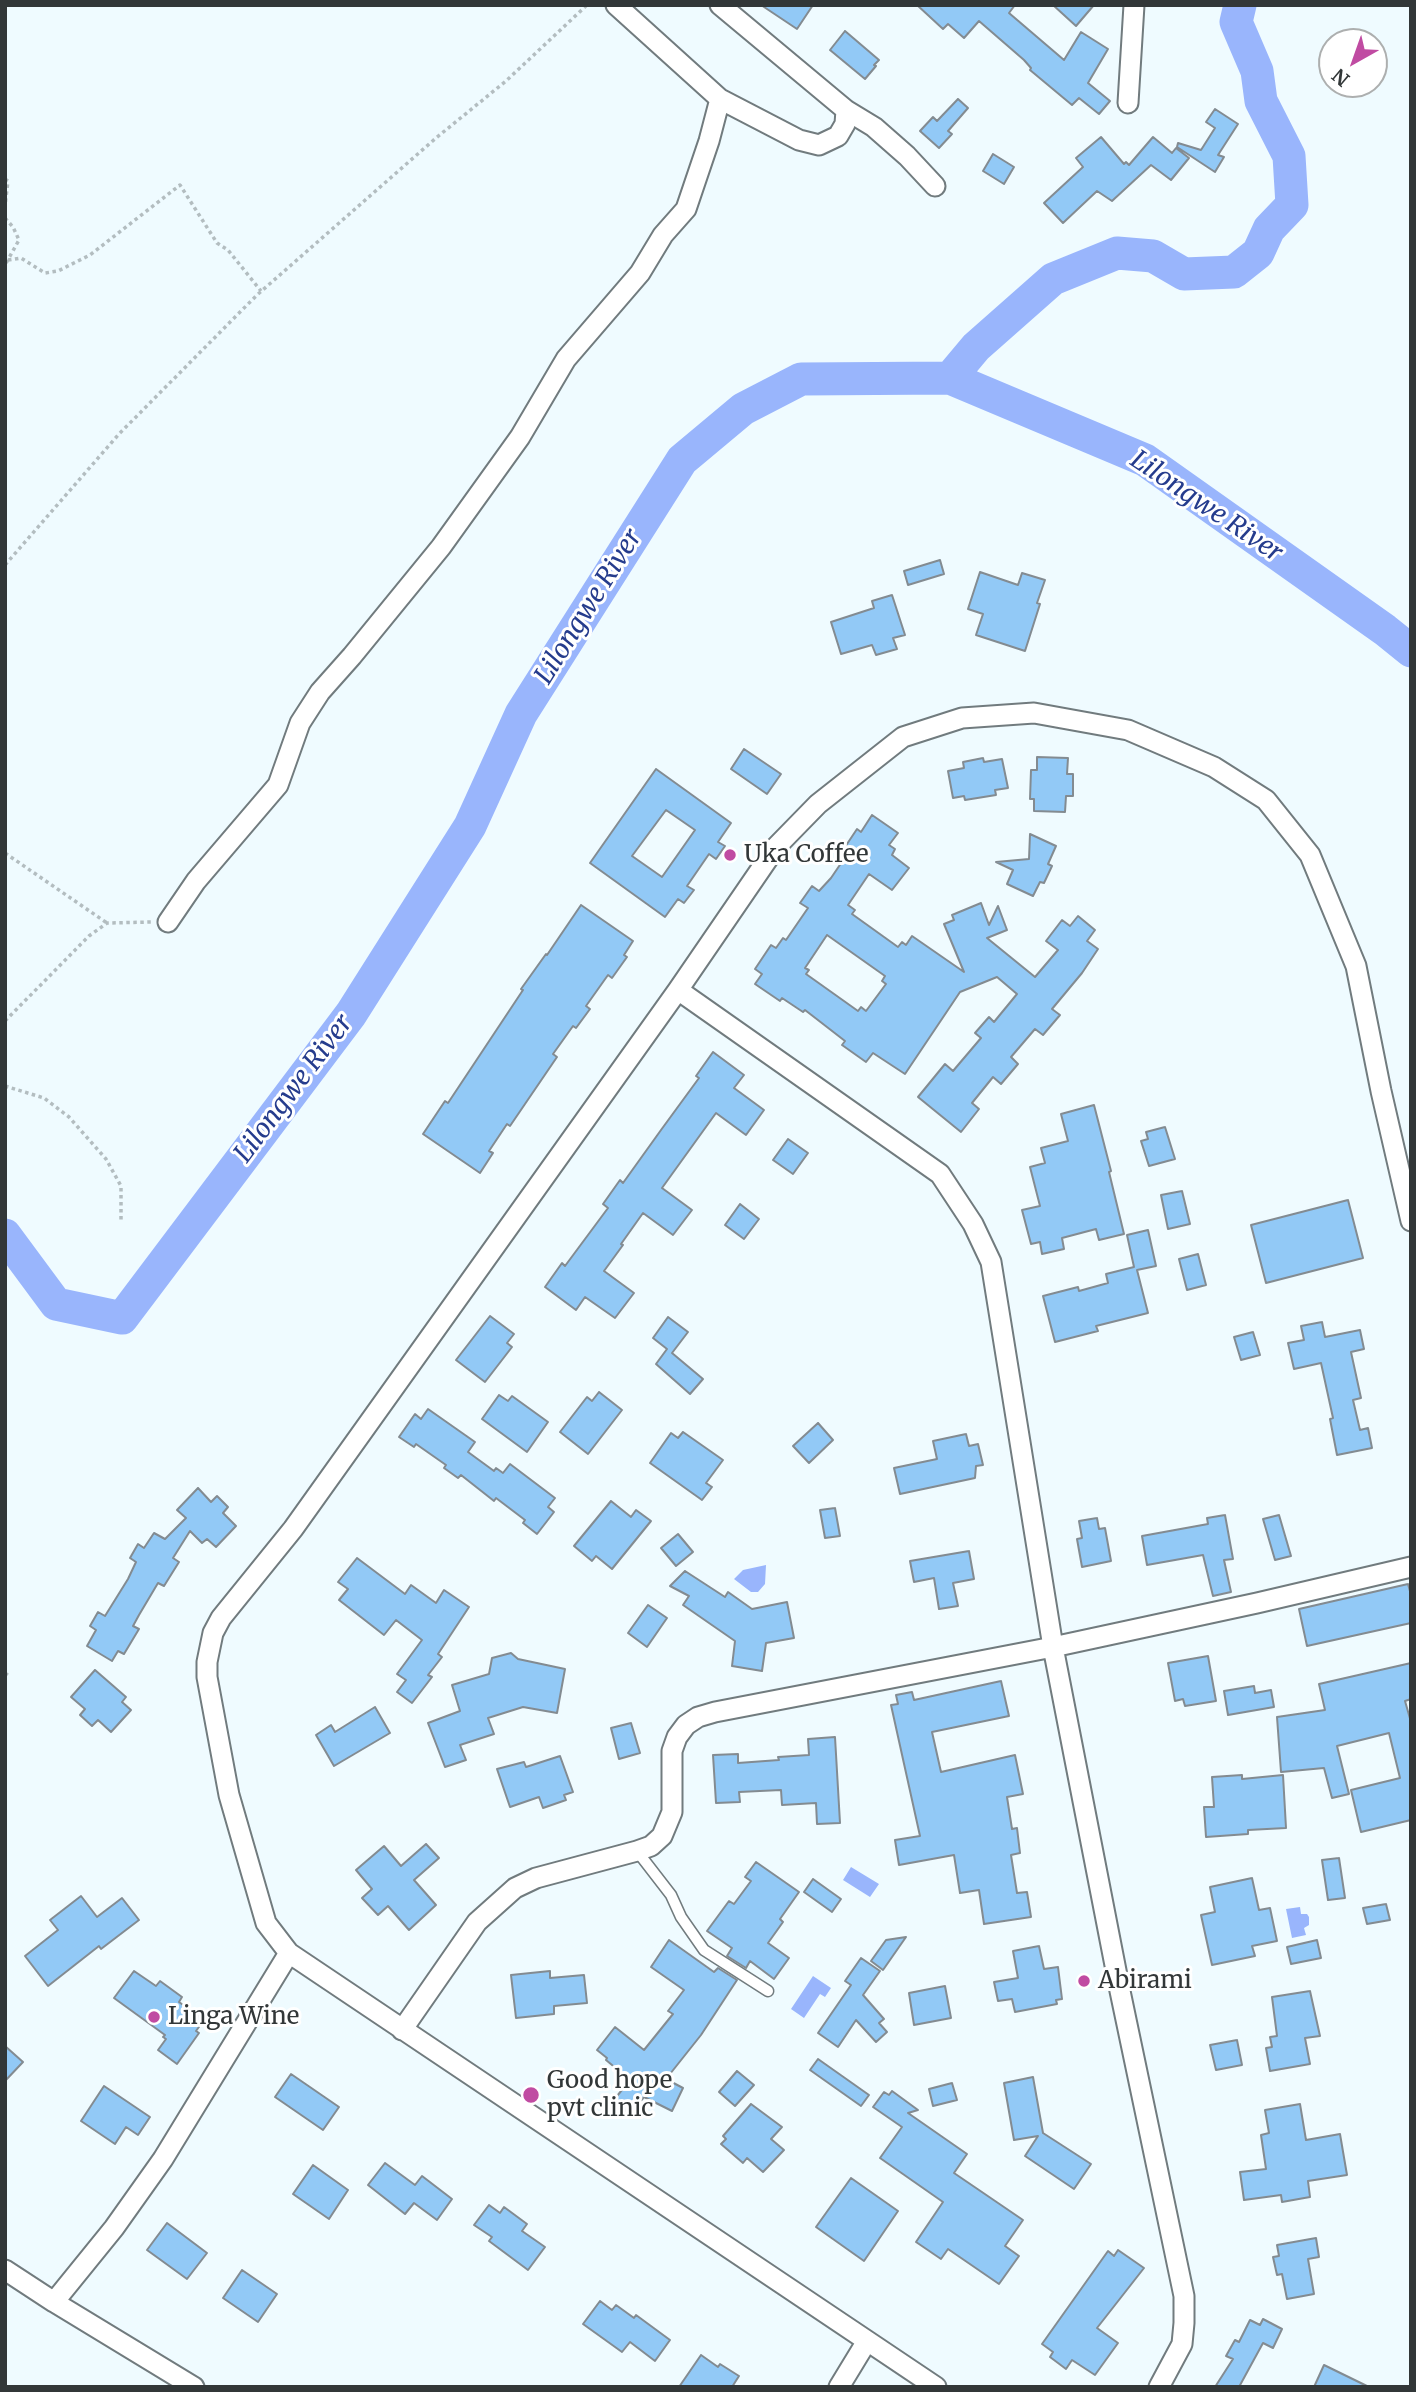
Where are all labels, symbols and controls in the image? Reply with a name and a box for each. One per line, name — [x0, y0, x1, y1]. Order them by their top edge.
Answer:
north arrow — [1318, 28, 1388, 98]
text: N — [1327, 64, 1354, 92]
water label: Lilongwe River — [1124, 445, 1288, 569]
water label: Lilongwe River — [529, 524, 649, 690]
place label: Uka Coffee — [744, 841, 868, 869]
marker: Uka Coffee — [722, 847, 738, 863]
water label: Lilongwe River — [228, 1009, 360, 1169]
place label: Abirami — [1098, 1967, 1192, 1995]
marker: Abirami — [1076, 1973, 1092, 1989]
place label: Linga Wine — [168, 2003, 299, 2031]
marker: Linga Wine — [146, 2009, 162, 2025]
place label: Good hope pvt clinic — [547, 2067, 672, 2123]
marker: Good hope pvt clinic — [521, 2085, 541, 2105]

